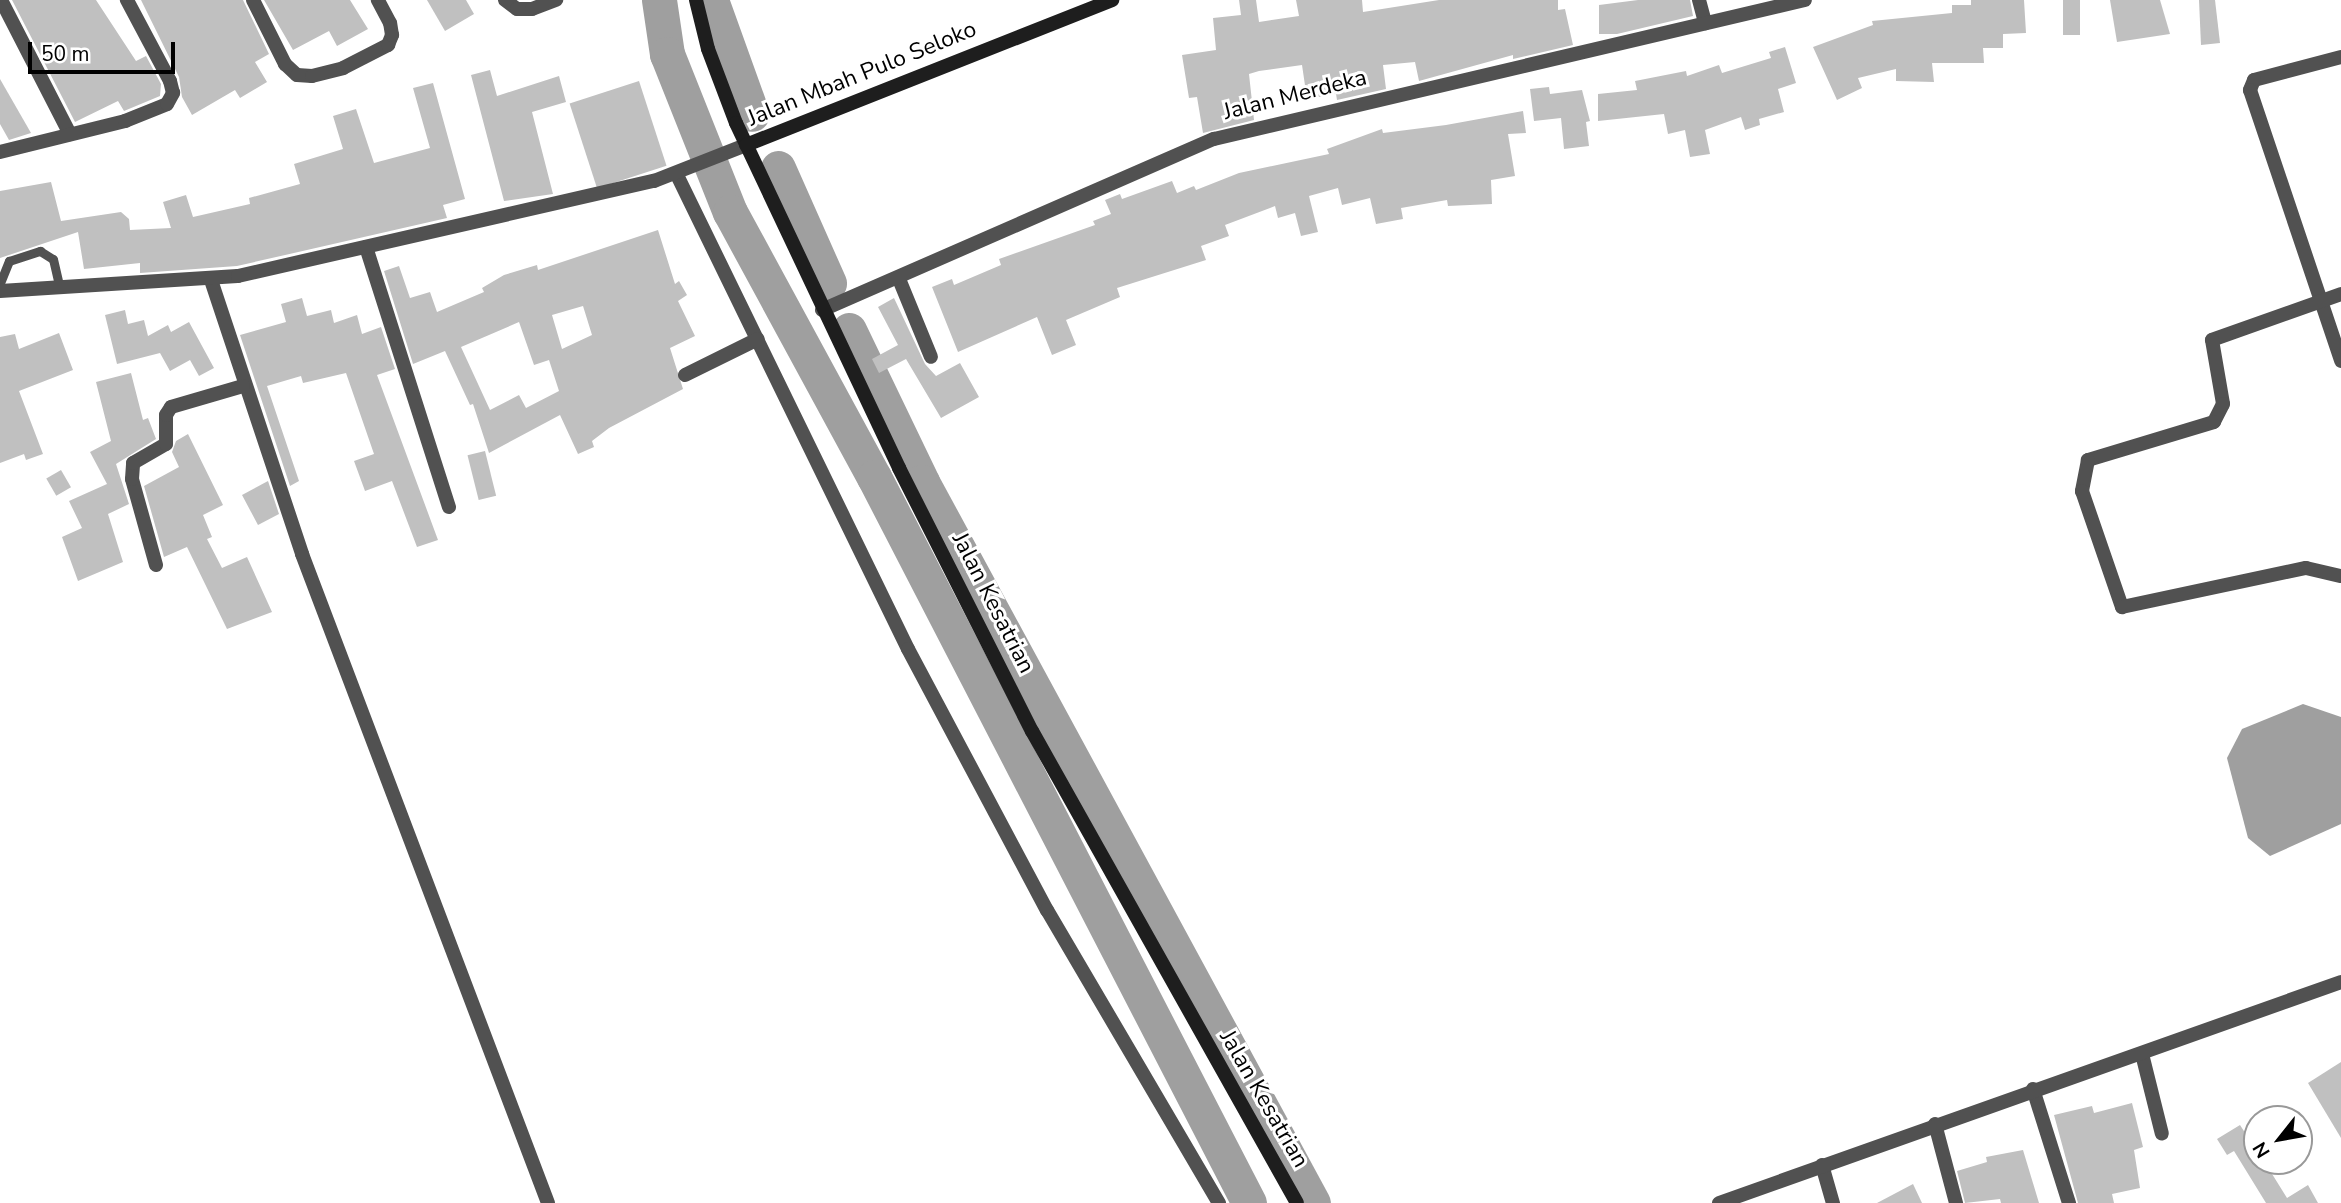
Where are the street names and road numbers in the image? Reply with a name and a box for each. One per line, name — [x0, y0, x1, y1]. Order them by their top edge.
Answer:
street label: Jalan Mbah Pulo Seloko — [744, 15, 980, 133]
street label: Jalan Merdeka — [1220, 64, 1370, 126]
street label: Jalan Kesatrian — [946, 528, 1040, 678]
street label: Jalan Kesatrian — [1214, 1025, 1314, 1173]

